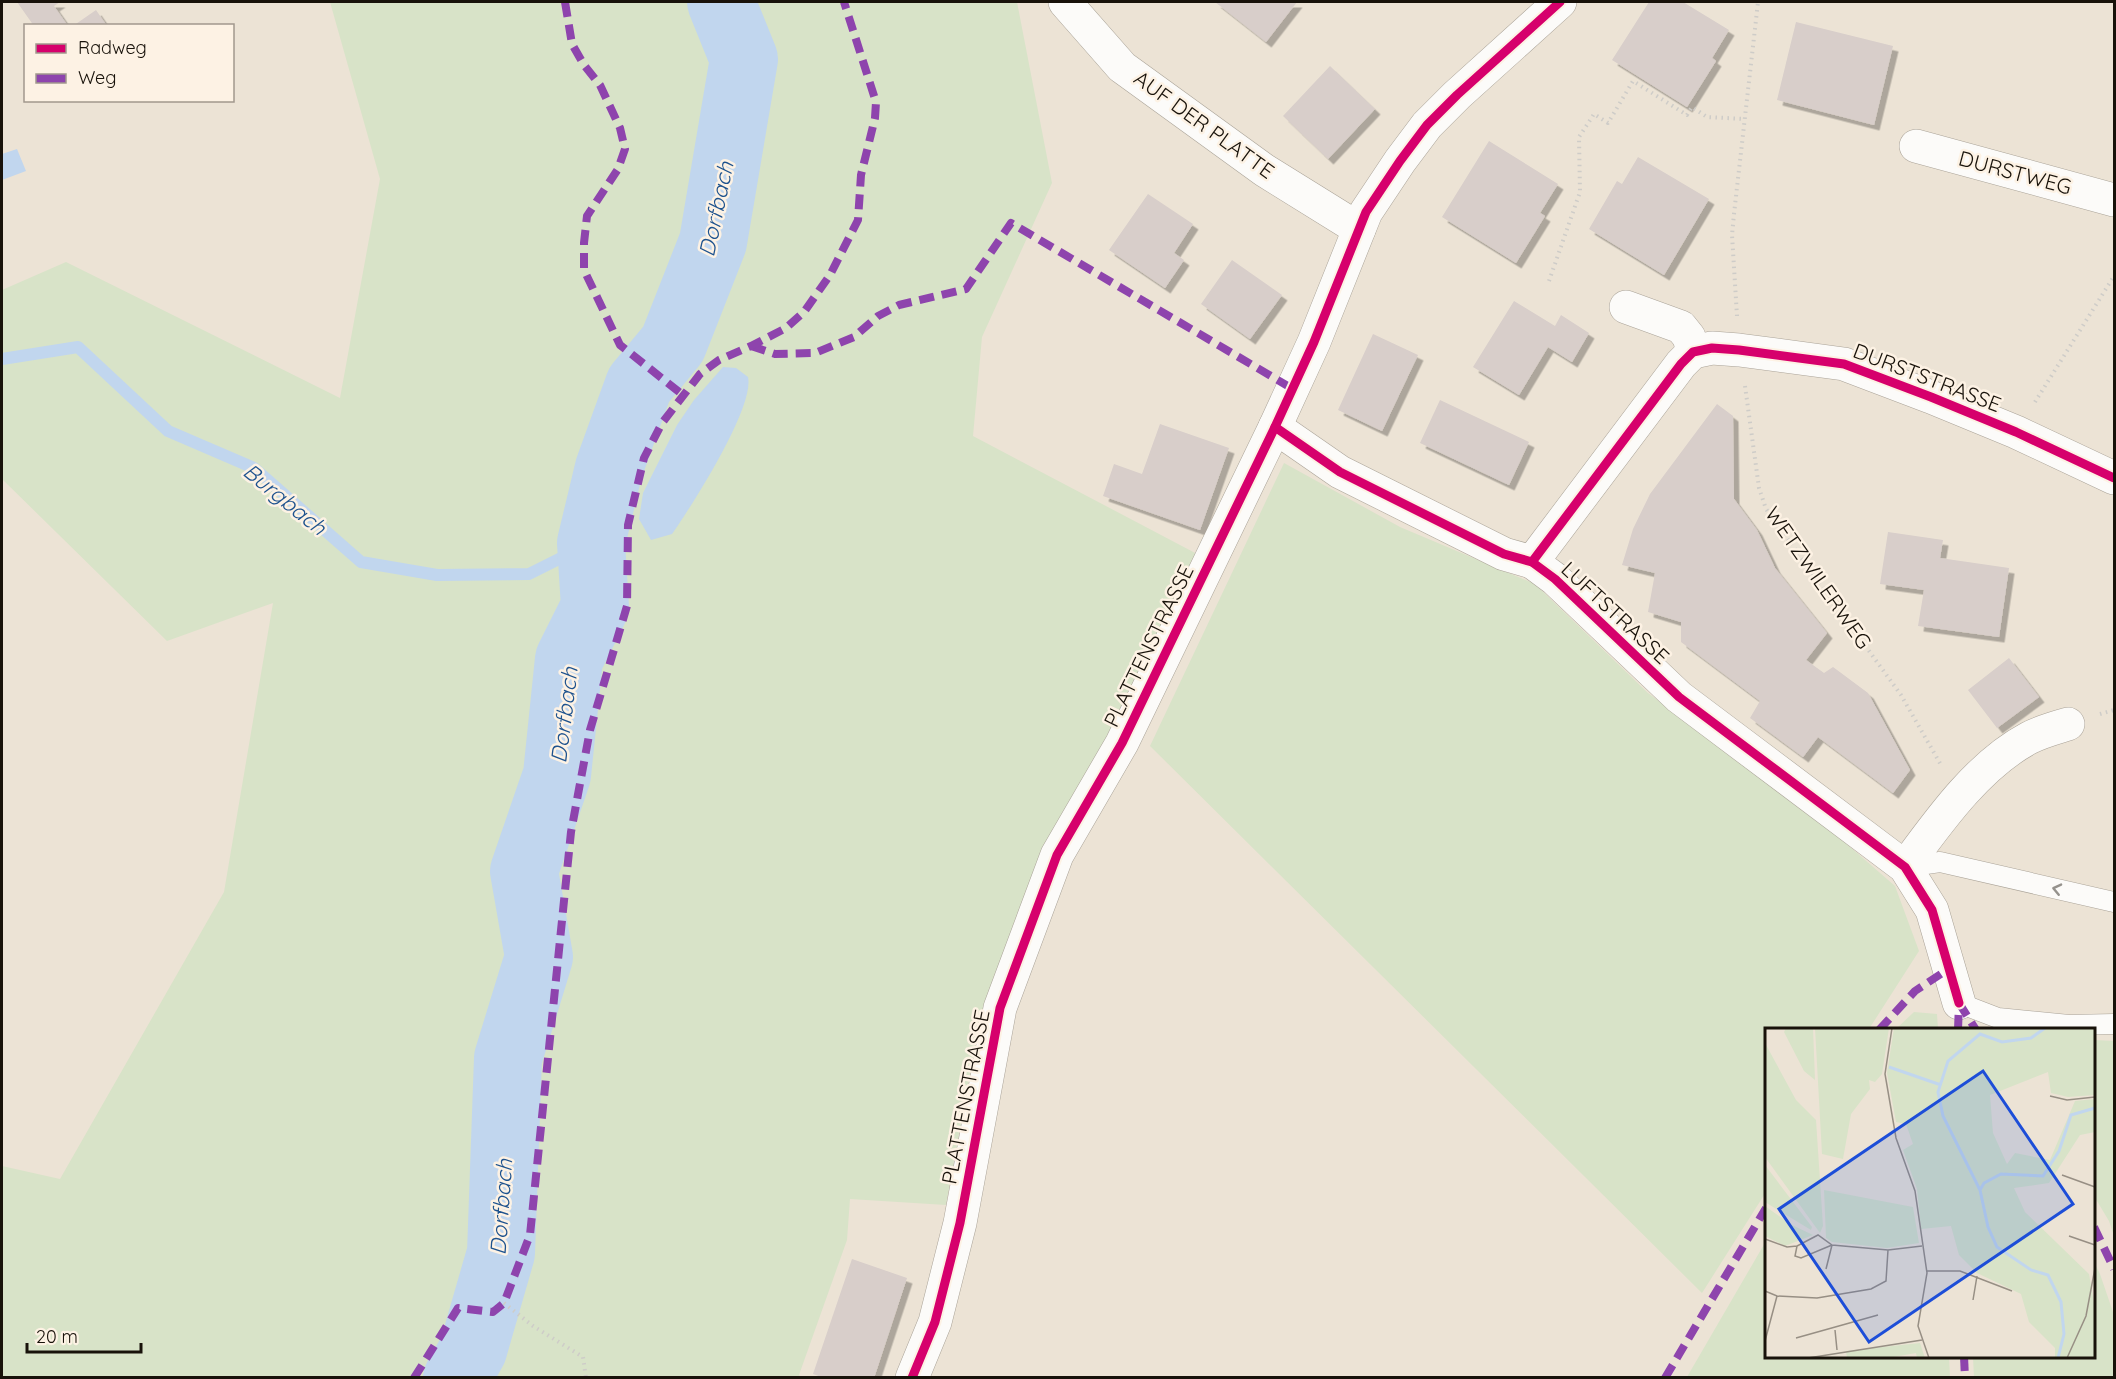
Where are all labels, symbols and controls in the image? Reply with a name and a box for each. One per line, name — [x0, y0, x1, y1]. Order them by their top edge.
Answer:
legend — [24, 24, 234, 102]
text: Radweg — [78, 36, 147, 59]
street label: AUF DER PLATTE — [1129, 65, 1280, 184]
text: Weg — [78, 66, 116, 89]
street label: DURSTWEG — [1956, 145, 2074, 200]
water label: Dorfbach — [692, 159, 740, 259]
street label: DURSTSTRASSE — [1850, 337, 2005, 417]
water label: Burgbach — [238, 457, 333, 541]
street label: WETZWILERWEG — [1760, 501, 1878, 654]
street label: LUFTSTRASSE — [1556, 556, 1675, 669]
street label: PLATTENSTRASSE — [1098, 560, 1199, 731]
water label: Dorfbach — [544, 665, 584, 764]
one-way arrow — [2053, 883, 2063, 896]
street label: PLATTENSTRASSE — [935, 1007, 995, 1186]
inset map — [1765, 1028, 2095, 1358]
water label: Dorfbach — [484, 1158, 518, 1256]
scale bar — [27, 1316, 141, 1354]
text: 20 m — [36, 1325, 78, 1348]

